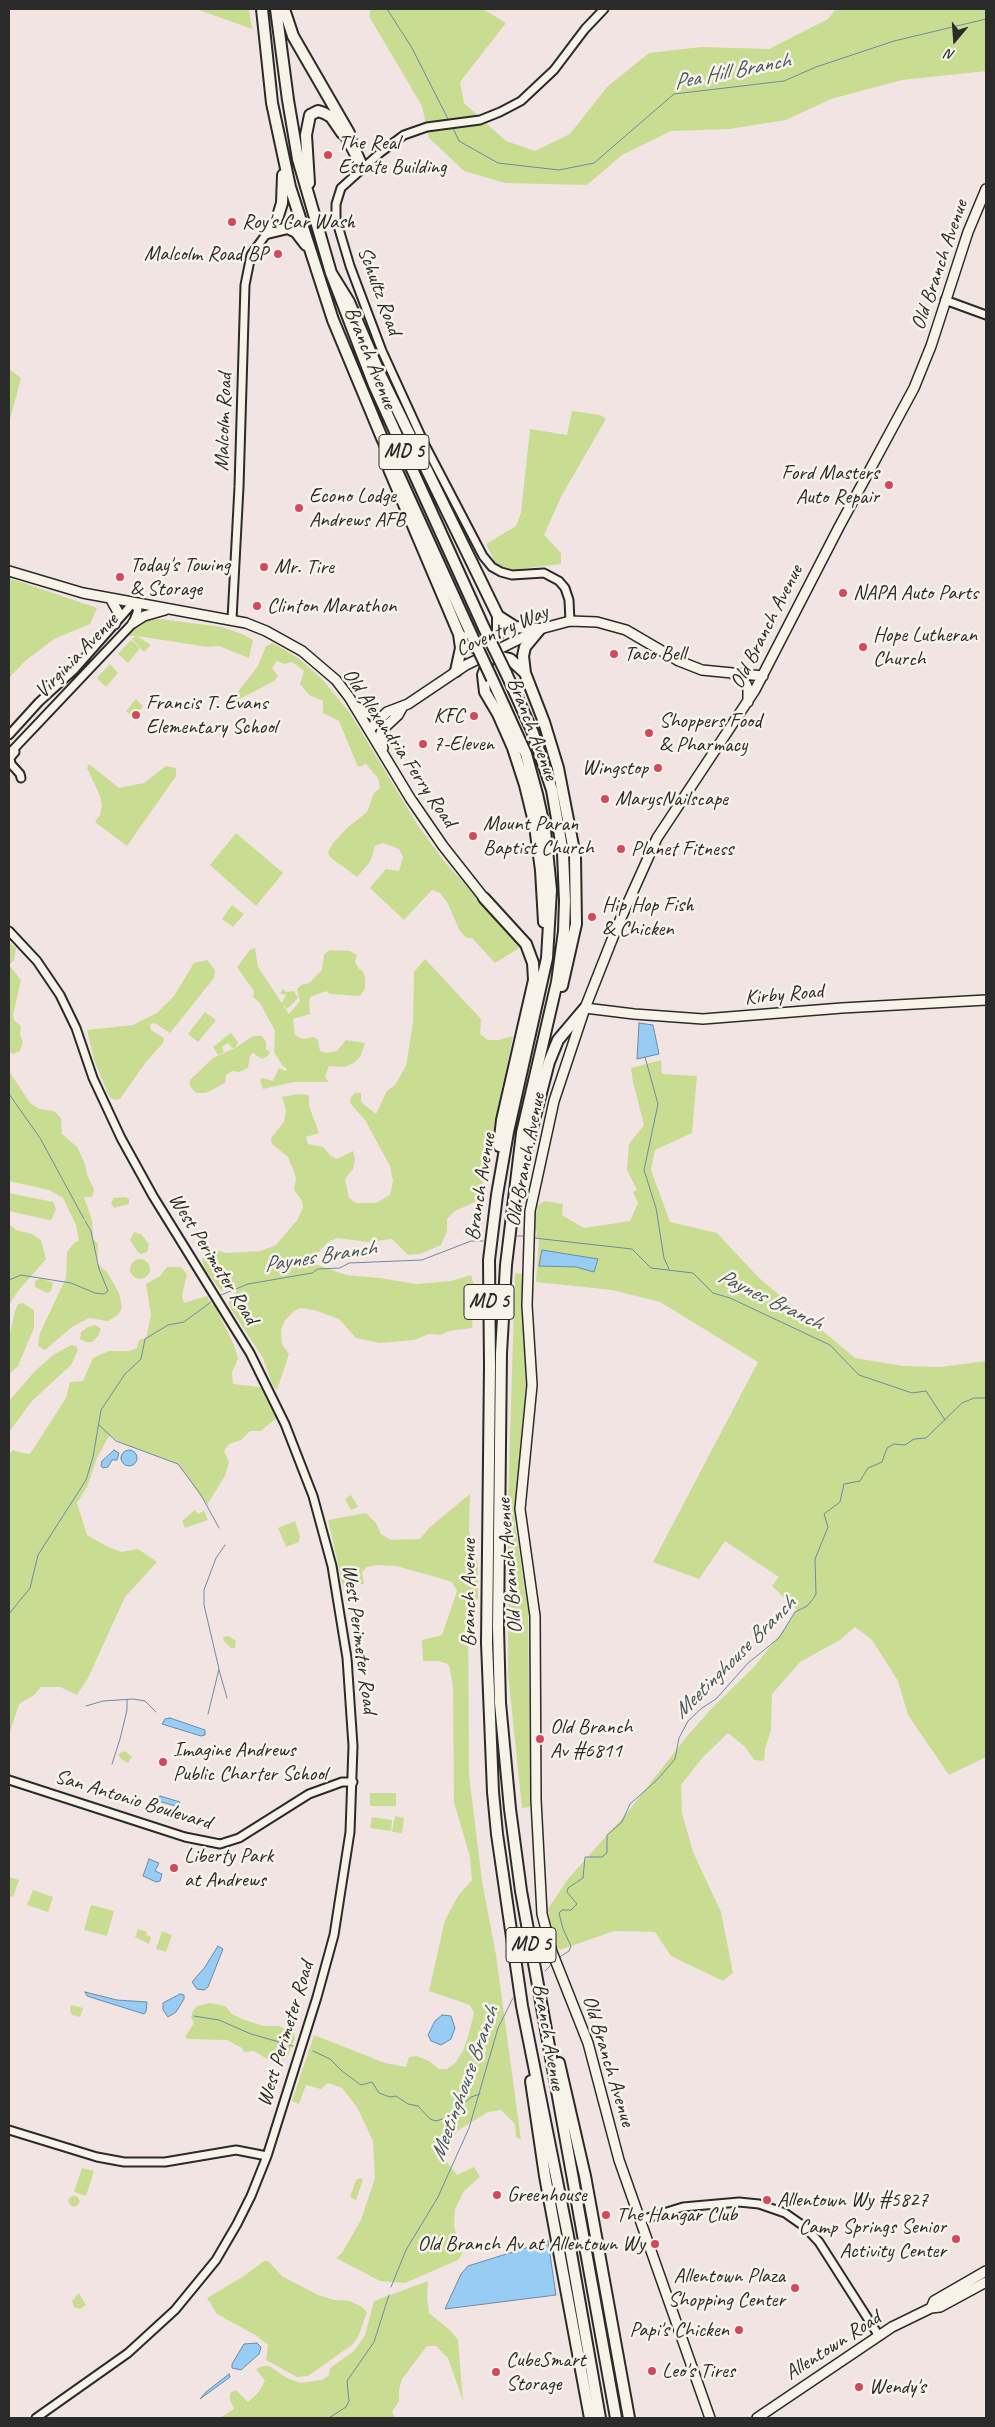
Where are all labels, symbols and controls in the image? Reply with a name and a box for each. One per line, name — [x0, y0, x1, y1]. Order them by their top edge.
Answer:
north arrow — [930, 15, 980, 65]
text: N — [943, 45, 957, 64]
water label: Pea Hill Branch — [672, 48, 792, 96]
place label: The Real Estate Building — [338, 130, 447, 180]
marker: The Real Estate Building — [322, 149, 334, 161]
street label: Old Branch Avenue — [906, 197, 974, 333]
place label: Roy's Car Wash — [242, 209, 355, 235]
marker: Roy's Car Wash — [226, 216, 238, 228]
place label: Malcolm Road BP — [144, 241, 268, 267]
street label: Schultz Road — [351, 244, 407, 338]
marker: Malcolm Road BP — [272, 248, 284, 260]
street label: Branch Avenue — [338, 303, 402, 413]
street label: Malcolm Road — [210, 373, 238, 471]
road number: MD 5 — [379, 434, 429, 470]
place label: Ford Masters Auto Repair — [782, 460, 879, 510]
marker: Ford Masters Auto Repair — [883, 479, 895, 491]
place label: Econo Lodge Andrews AFB — [309, 483, 405, 533]
marker: Econo Lodge Andrews AFB — [293, 502, 305, 514]
place label: Today's Towing & Storage — [130, 552, 230, 602]
place label: Mr. Tire — [274, 554, 334, 580]
marker: Mr. Tire — [258, 561, 270, 573]
street label: Old Branch Avenue — [725, 561, 809, 693]
marker: Today's Towing & Storage — [114, 571, 126, 583]
place label: NAPA Auto Parts — [853, 580, 978, 606]
marker: NAPA Auto Parts — [837, 587, 849, 599]
place label: Clinton Marathon — [267, 593, 396, 619]
street label: Coventry Way — [452, 599, 552, 663]
marker: Clinton Marathon — [251, 600, 263, 612]
street label: Virginia Avenue — [30, 608, 124, 704]
place label: Hope Lutheran Church — [873, 622, 977, 672]
place label: Taco Bell — [624, 641, 686, 667]
marker: Hope Lutheran Church — [857, 641, 869, 653]
marker: Taco Bell — [608, 648, 620, 660]
street label: Old Alexandria Ferry Road — [336, 664, 462, 832]
street label: Branch Avenue — [501, 674, 563, 784]
place label: Francis T. Evans Elementary School — [146, 690, 277, 740]
place label: KFC — [433, 703, 464, 729]
place label: Shoppers Food & Pharmacy — [659, 708, 761, 758]
marker: Francis T. Evans Elementary School — [130, 709, 142, 721]
marker: KFC — [468, 710, 480, 722]
marker: Shoppers Food & Pharmacy — [643, 727, 655, 739]
place label: 7-Eleven — [433, 731, 494, 757]
marker: 7-Eleven — [417, 738, 429, 750]
place label: Wingstop — [582, 755, 648, 781]
marker: Wingstop — [652, 762, 664, 774]
place label: MarysNailscape — [615, 786, 728, 812]
marker: MarysNailscape — [599, 793, 611, 805]
place label: Mount Paran Baptist Church — [483, 811, 594, 861]
marker: Mount Paran Baptist Church — [467, 830, 479, 842]
place label: Planet Fitness — [631, 836, 733, 862]
marker: Planet Fitness — [615, 843, 627, 855]
place label: Hip Hop Fish & Chicken — [602, 892, 694, 942]
marker: Hip Hop Fish & Chicken — [586, 911, 598, 923]
street label: Kirby Road — [744, 979, 824, 1011]
street label: Old Branch Avenue — [501, 1091, 551, 1229]
street label: Branch Avenue — [460, 1132, 502, 1242]
street label: West Perimeter Road — [163, 1189, 263, 1329]
water label: Paynes Branch — [262, 1235, 378, 1279]
water label: Paynes Branch — [713, 1263, 827, 1337]
road number: MD 5 — [464, 1284, 514, 1320]
street label: Old Branch Avenue — [492, 1497, 528, 1635]
street label: Branch Avenue — [456, 1539, 482, 1647]
street label: West Perimeter Road — [336, 1563, 382, 1715]
water label: Meetinghouse Branch — [668, 1591, 802, 1725]
place label: Old Branch Av #6811 — [550, 1714, 632, 1764]
marker: Old Branch Av #6811 — [534, 1733, 546, 1745]
place label: Imagine Andrews Public Charter School — [173, 1737, 327, 1787]
marker: Imagine Andrews Public Charter School — [157, 1756, 169, 1768]
street label: San Antonio Boulevard — [52, 1764, 214, 1836]
place label: Liberty Park at Andrews — [184, 1843, 273, 1893]
marker: Liberty Park at Andrews — [168, 1862, 180, 1874]
road number: MD 5 — [506, 1928, 556, 1962]
street label: West Perimeter Road — [252, 1958, 320, 2110]
street label: Branch Avenue — [526, 1982, 570, 2092]
street label: Old Branch Avenue — [576, 1992, 640, 2130]
water label: Meetinghouse Branch — [425, 2003, 505, 2165]
place label: Greenhouse — [507, 2182, 587, 2208]
place label: Allentown Wy #5827 — [777, 2187, 928, 2213]
marker: Greenhouse — [491, 2189, 503, 2201]
marker: Allentown Wy #5827 — [761, 2194, 773, 2206]
place label: The Hangar Club — [616, 2202, 737, 2228]
marker: The Hangar Club — [600, 2209, 612, 2221]
place label: Camp Springs Senior Activity Center — [798, 2214, 946, 2264]
place label: Old Branch Av at Allentown Wy — [418, 2231, 645, 2257]
marker: Camp Springs Senior Activity Center — [950, 2233, 962, 2245]
marker: Old Branch Av at Allentown Wy — [649, 2238, 661, 2250]
place label: Allentown Plaza Shopping Center — [668, 2263, 785, 2313]
marker: Allentown Plaza Shopping Center — [789, 2282, 801, 2294]
street label: Allentown Road — [781, 2306, 885, 2386]
place label: Papi's Chicken — [629, 2317, 729, 2343]
marker: Papi's Chicken — [733, 2324, 745, 2336]
place label: CubeSmart Storage — [506, 2347, 585, 2397]
place label: Leo's Tires — [662, 2358, 735, 2384]
marker: Leo's Tires — [646, 2365, 658, 2377]
marker: CubeSmart Storage — [490, 2366, 502, 2378]
place label: Wendy's — [869, 2374, 926, 2400]
marker: Wendy's — [853, 2381, 865, 2393]

